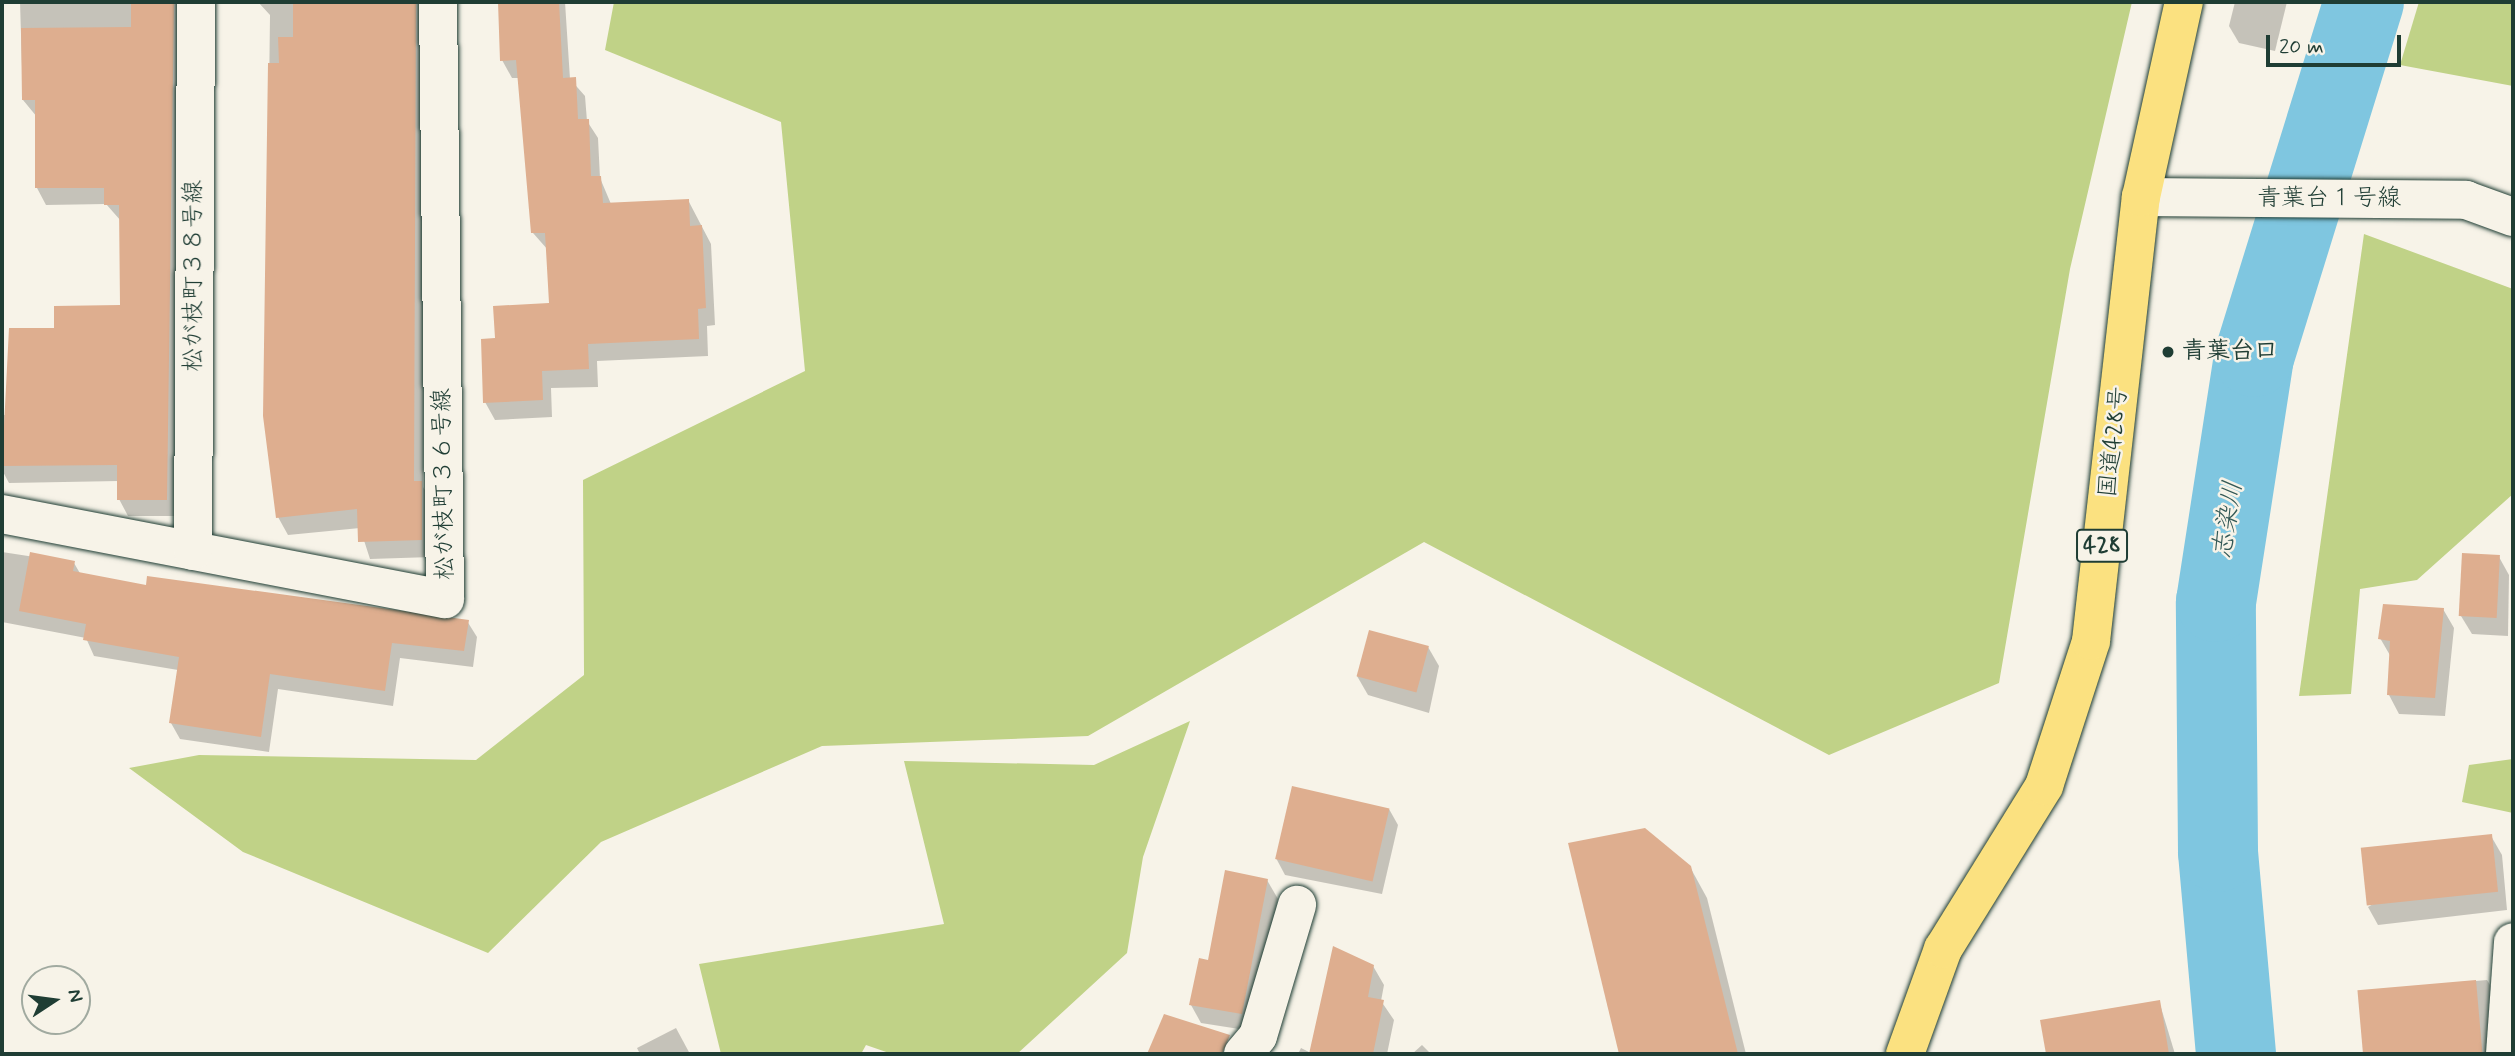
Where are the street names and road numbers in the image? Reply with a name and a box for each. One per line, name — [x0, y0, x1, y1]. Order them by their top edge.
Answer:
street label: 松が枝町３８号線 — [180, 180, 208, 372]
street label: 青葉台１号線 — [2257, 185, 2401, 213]
street label: 国道428号 — [2094, 385, 2134, 499]
street label: 松が枝町３６号線 — [428, 388, 460, 580]
road number: 428 — [2076, 526, 2128, 566]

